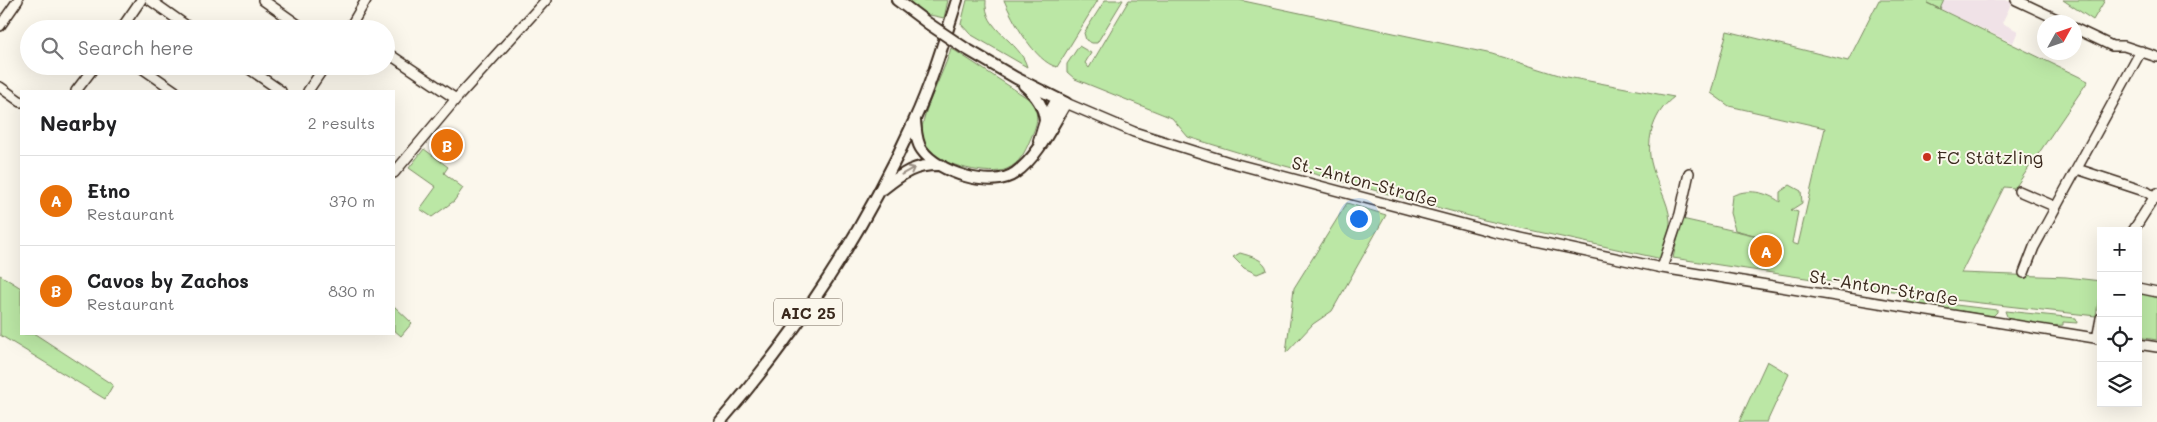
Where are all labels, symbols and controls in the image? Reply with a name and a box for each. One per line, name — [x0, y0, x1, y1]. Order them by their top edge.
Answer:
north arrow — [2037, 15, 2082, 60]
search box — [20, 20, 395, 75]
icon: search — [38, 34, 66, 62]
text: Search here — [78, 35, 194, 60]
text: Nearby — [40, 109, 117, 136]
text: 2 results — [308, 112, 375, 133]
pin: B — [431, 126, 463, 164]
place label: FC Stätzling — [1937, 145, 2043, 169]
street label: St.-Anton-Straße — [1289, 150, 1441, 212]
marker: FC Stätzling — [1921, 151, 1933, 163]
one-way arrow — [901, 165, 915, 175]
text: Etno — [87, 178, 130, 203]
text: A — [50, 190, 62, 211]
text: 370 m — [329, 190, 375, 211]
text: Restaurant — [87, 203, 175, 224]
your location — [1346, 206, 1372, 232]
map controls — [2097, 227, 2142, 407]
button: + — [2097, 227, 2142, 272]
pin: A — [1750, 232, 1782, 270]
street label: St.-Anton-Straße — [1808, 263, 1960, 311]
text: Cavos by Zachos — [87, 268, 249, 293]
button: − — [2097, 272, 2142, 317]
text: B — [51, 280, 61, 301]
text: 830 m — [328, 280, 375, 301]
text: Restaurant — [87, 293, 175, 314]
road number: AIC 25 — [774, 298, 842, 326]
button: locate — [2097, 317, 2142, 362]
button: layers — [2097, 362, 2142, 407]

